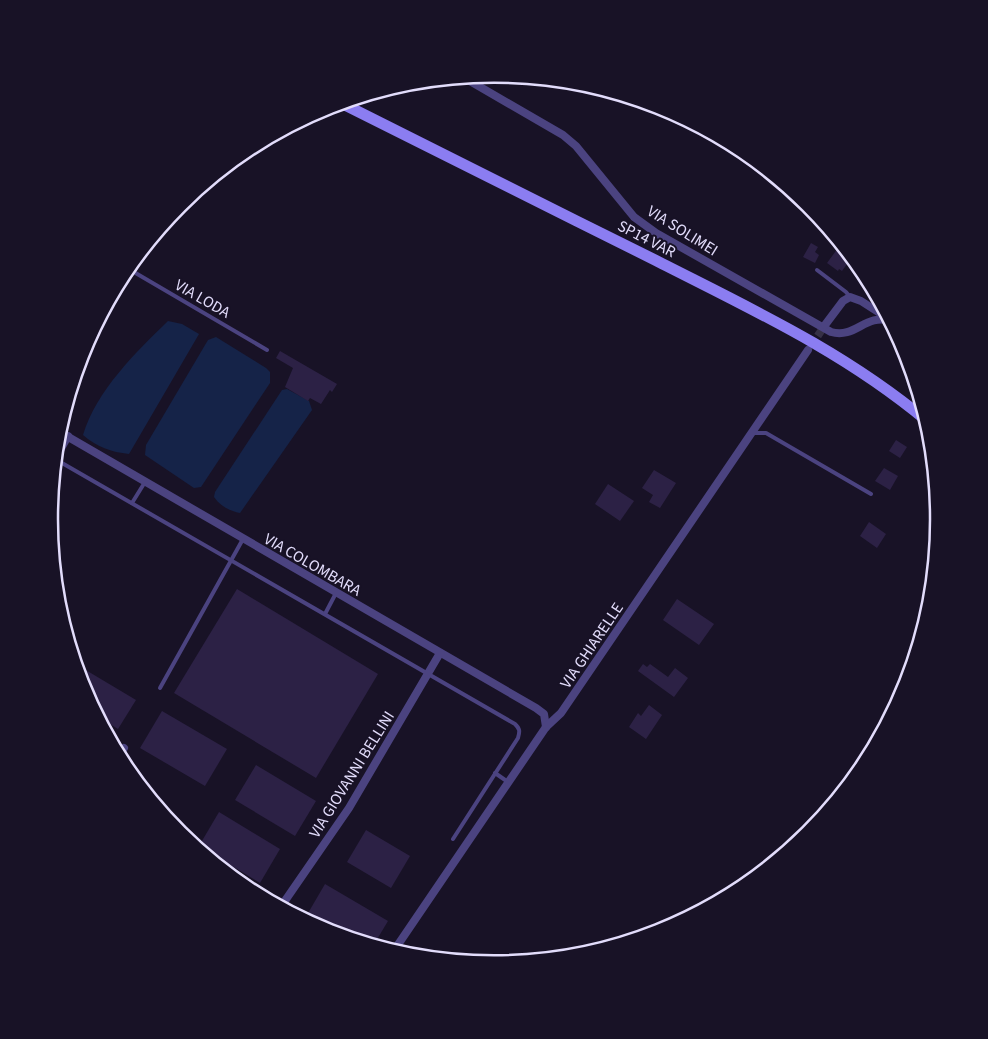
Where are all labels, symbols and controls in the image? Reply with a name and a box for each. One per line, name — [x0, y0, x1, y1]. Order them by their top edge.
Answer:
street label: VIA SOLIMEI — [643, 200, 722, 261]
street label: SP14 VAR — [614, 215, 679, 263]
street label: VIA LODA — [171, 274, 235, 324]
street label: VIA COLOMBARA — [260, 528, 365, 602]
street label: VIA GHIARELLE — [555, 598, 629, 693]
street label: VIA GIOVANNI BELLINI — [304, 707, 400, 842]

